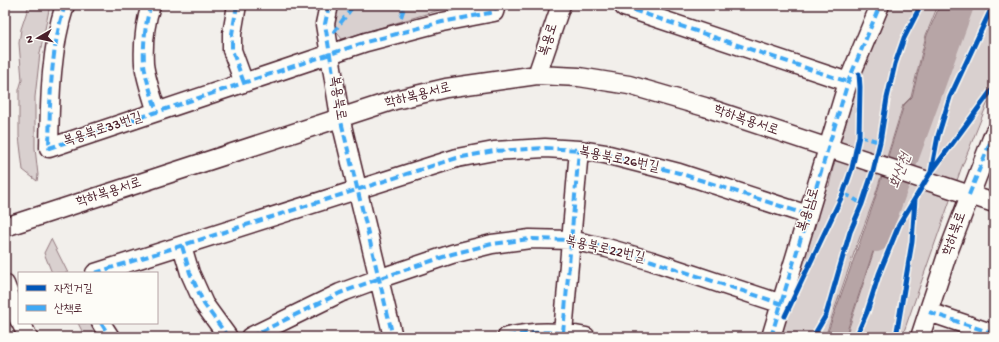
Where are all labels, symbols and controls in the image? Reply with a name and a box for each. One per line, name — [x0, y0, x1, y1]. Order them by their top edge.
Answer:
north arrow — [18, 18, 58, 58]
street label: 복용로 — [536, 21, 562, 59]
text: N — [24, 35, 37, 44]
street label: 복용북로 — [325, 74, 349, 122]
street label: 학하복용서로 — [383, 80, 453, 112]
street label: 학하복용서로 — [711, 102, 781, 140]
street label: 복용북로33번길 — [61, 109, 145, 151]
street label: 복용북로26번길 — [577, 143, 661, 177]
water label: 화산천 — [886, 149, 916, 191]
street label: 학하복용서로 — [74, 174, 144, 212]
street label: 복용남로 — [794, 186, 824, 234]
street label: 학하북로 — [939, 210, 971, 258]
street label: 복용북로22번길 — [563, 233, 647, 268]
legend — [18, 272, 158, 324]
text: 자전거길 — [54, 283, 93, 297]
text: 산책로 — [54, 303, 83, 317]

